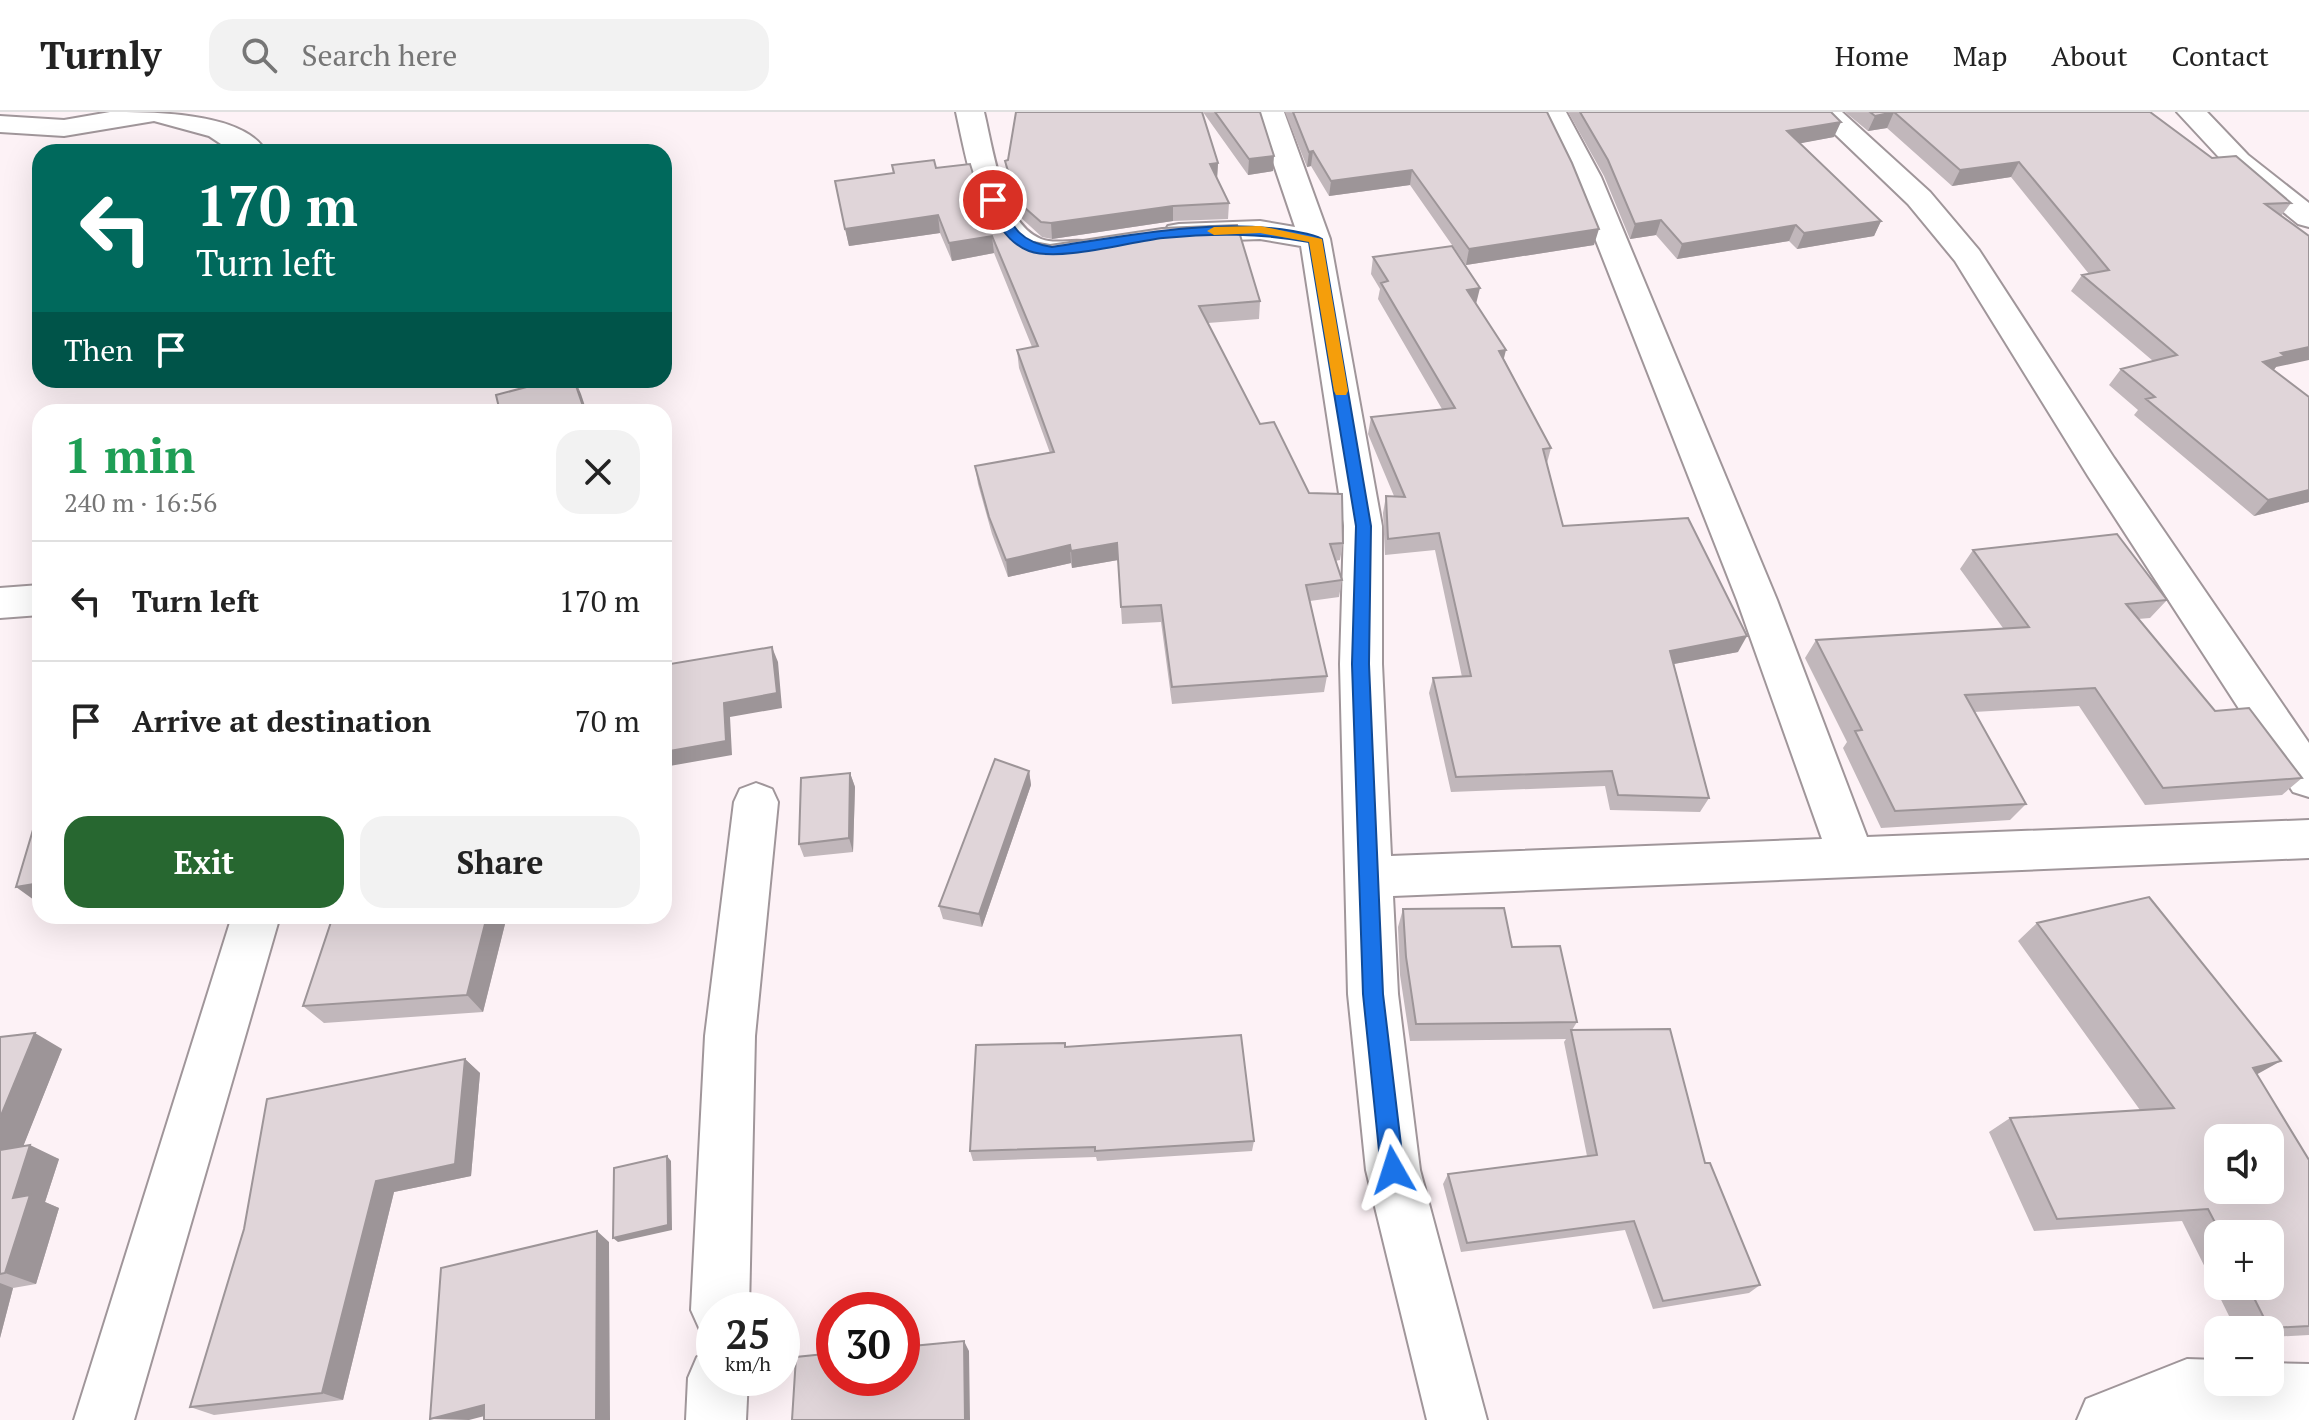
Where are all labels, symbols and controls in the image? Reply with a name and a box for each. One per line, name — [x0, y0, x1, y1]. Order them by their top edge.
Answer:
search box — [209, 19, 769, 91]
text: Turnly — [40, 30, 161, 80]
icon: search — [237, 33, 281, 77]
text: Search here — [301, 35, 457, 75]
text: Home — [1835, 37, 1909, 74]
text: Map — [1953, 37, 2007, 74]
text: About — [2051, 37, 2128, 74]
text: Contact — [2172, 37, 2269, 74]
pin — [959, 166, 1027, 234]
text: 170 m — [196, 168, 358, 242]
icon: left — [64, 176, 168, 280]
icon: arrive — [971, 178, 1015, 222]
text: Turn left — [196, 239, 336, 286]
icon: arrive — [149, 328, 193, 372]
text: Then — [64, 330, 133, 370]
text: 1 min — [64, 423, 195, 487]
button: close — [556, 430, 640, 514]
text: 240 m · 16:56 — [64, 485, 217, 519]
icon: left — [64, 579, 108, 623]
text: Turn left — [132, 581, 259, 621]
text: 170 m — [559, 581, 640, 621]
icon: arrive — [64, 699, 108, 743]
text: Arrive at destination — [132, 701, 431, 741]
text: 70 m — [575, 701, 640, 741]
button: Exit — [64, 816, 344, 908]
button: Share — [360, 816, 640, 908]
map controls — [2204, 1124, 2284, 1396]
button: sound — [2204, 1124, 2284, 1204]
position arrow — [1351, 1128, 1435, 1212]
button: + — [2204, 1220, 2284, 1300]
speed limit sign: 30 — [816, 1292, 920, 1396]
text: 25 — [725, 1307, 771, 1360]
button: − — [2204, 1316, 2284, 1396]
text: km/h — [725, 1350, 771, 1377]

